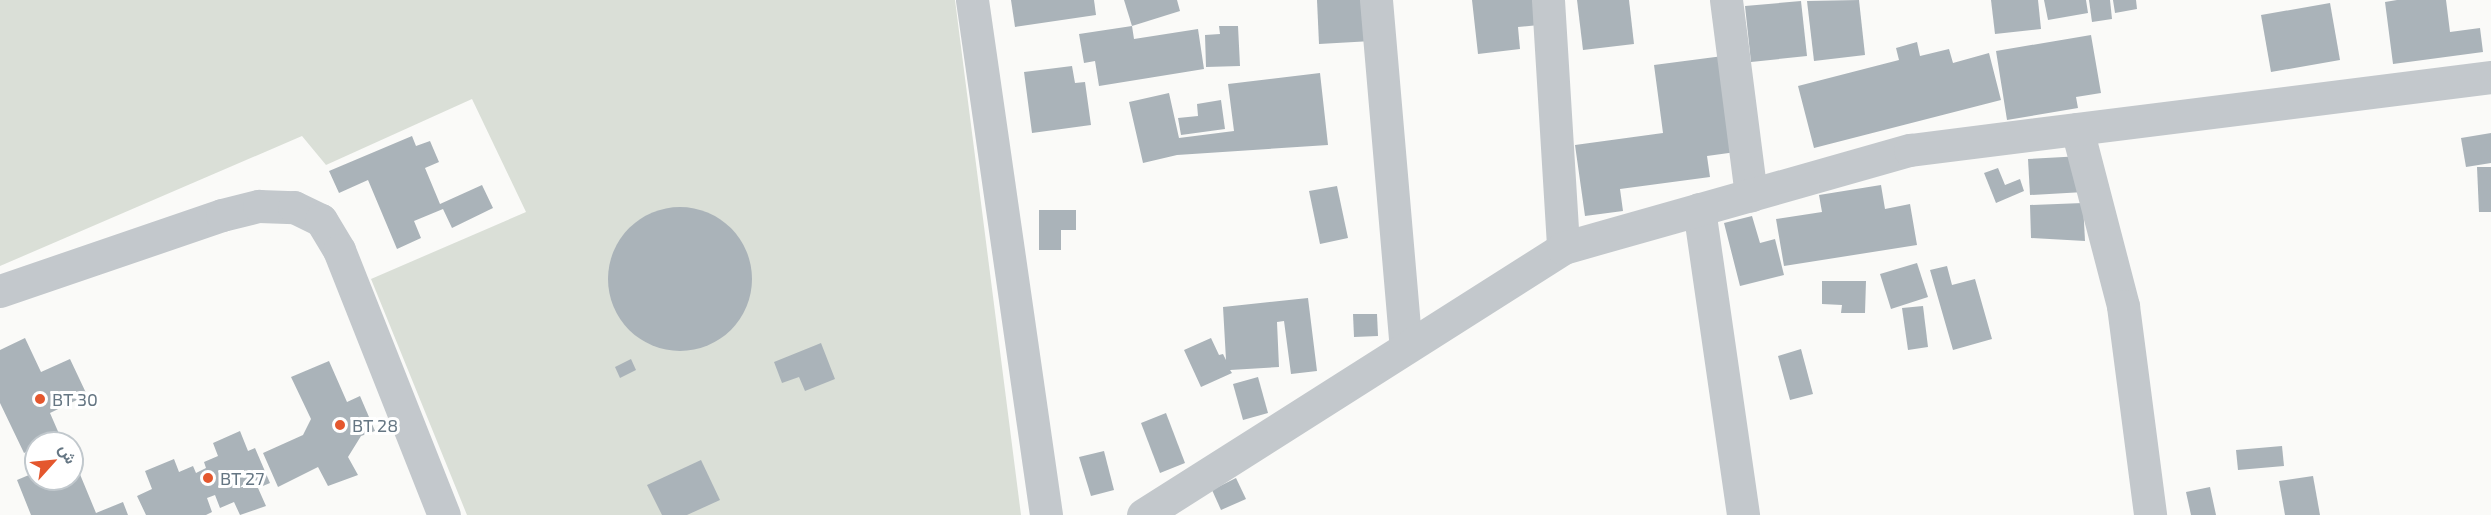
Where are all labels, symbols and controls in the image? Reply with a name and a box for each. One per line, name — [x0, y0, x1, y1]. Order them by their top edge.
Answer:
place label: BT 30 — [52, 388, 98, 410]
marker: BT 30 — [33, 392, 47, 406]
place label: BT 28 — [352, 414, 398, 436]
marker: BT 28 — [333, 418, 347, 432]
north arrow — [24, 431, 84, 491]
text: ش — [56, 441, 82, 466]
place label: BT 27 — [220, 467, 265, 489]
marker: BT 27 — [201, 471, 215, 485]

